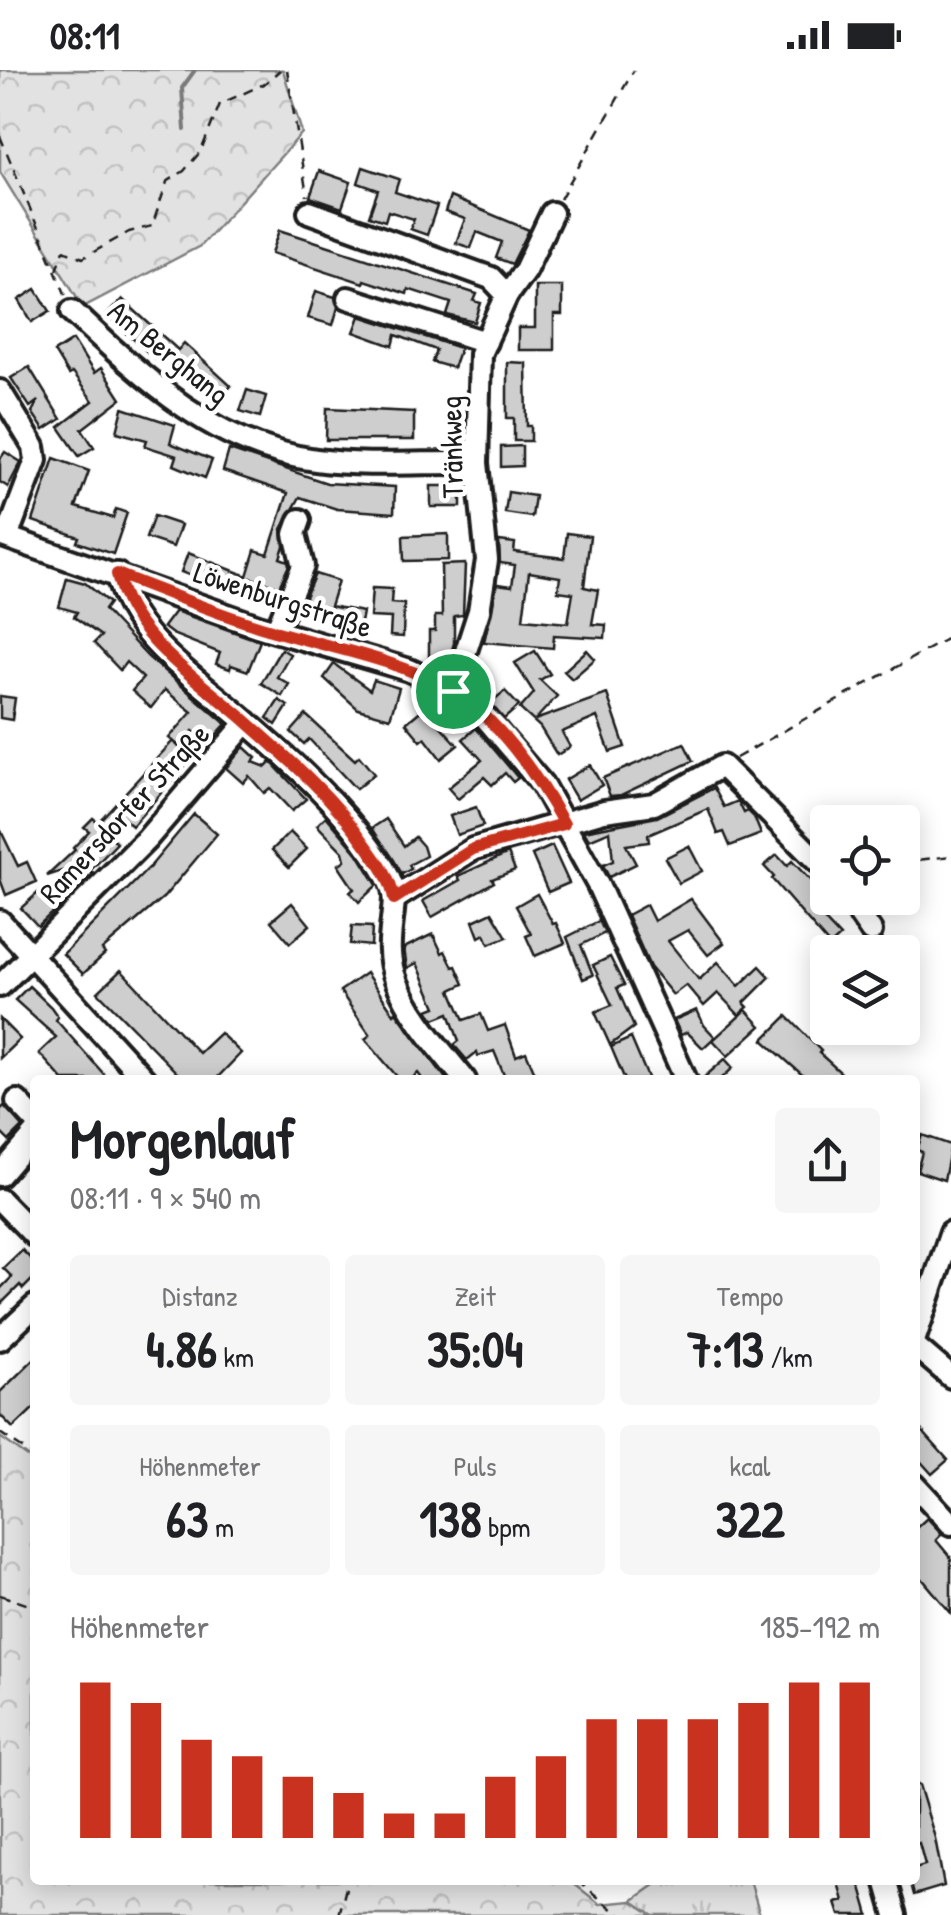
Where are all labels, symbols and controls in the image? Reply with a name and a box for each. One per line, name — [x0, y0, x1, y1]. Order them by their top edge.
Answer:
text: 08:11 — [50, 9, 120, 61]
street label: Am Berghang — [100, 291, 238, 413]
street label: Tränkweg — [430, 395, 472, 499]
street label: Löwenburgstraße — [189, 551, 377, 647]
pin — [411, 649, 496, 734]
icon: arrive — [426, 664, 481, 719]
street label: Ramersdorfer Straße — [30, 714, 218, 912]
map controls — [810, 805, 920, 1045]
button: locate — [810, 805, 920, 915]
button: layers — [810, 935, 920, 1045]
text: Morgenlauf — [70, 1101, 295, 1175]
button: share — [775, 1108, 880, 1213]
text: 08:11 · 9 × 540 m — [70, 1176, 261, 1219]
text: Distanz — [162, 1277, 238, 1315]
text: Zeit — [454, 1277, 496, 1315]
text: Tempo — [717, 1277, 783, 1315]
text: 4.86 — [146, 1315, 217, 1383]
text: 35:04 — [427, 1315, 523, 1383]
text: 7:13 — [687, 1315, 764, 1383]
text: km — [217, 1338, 254, 1376]
text: /km — [764, 1338, 813, 1376]
text: Höhenmeter — [139, 1447, 261, 1485]
text: Puls — [454, 1447, 496, 1485]
text: kcal — [730, 1447, 770, 1485]
text: 63 — [166, 1485, 208, 1553]
text: 138 — [419, 1485, 482, 1553]
text: 322 — [715, 1485, 785, 1553]
text: m — [208, 1508, 234, 1546]
text: bpm — [482, 1508, 531, 1546]
text: Höhenmeter — [70, 1605, 209, 1648]
text: 185–192 m — [760, 1605, 880, 1648]

